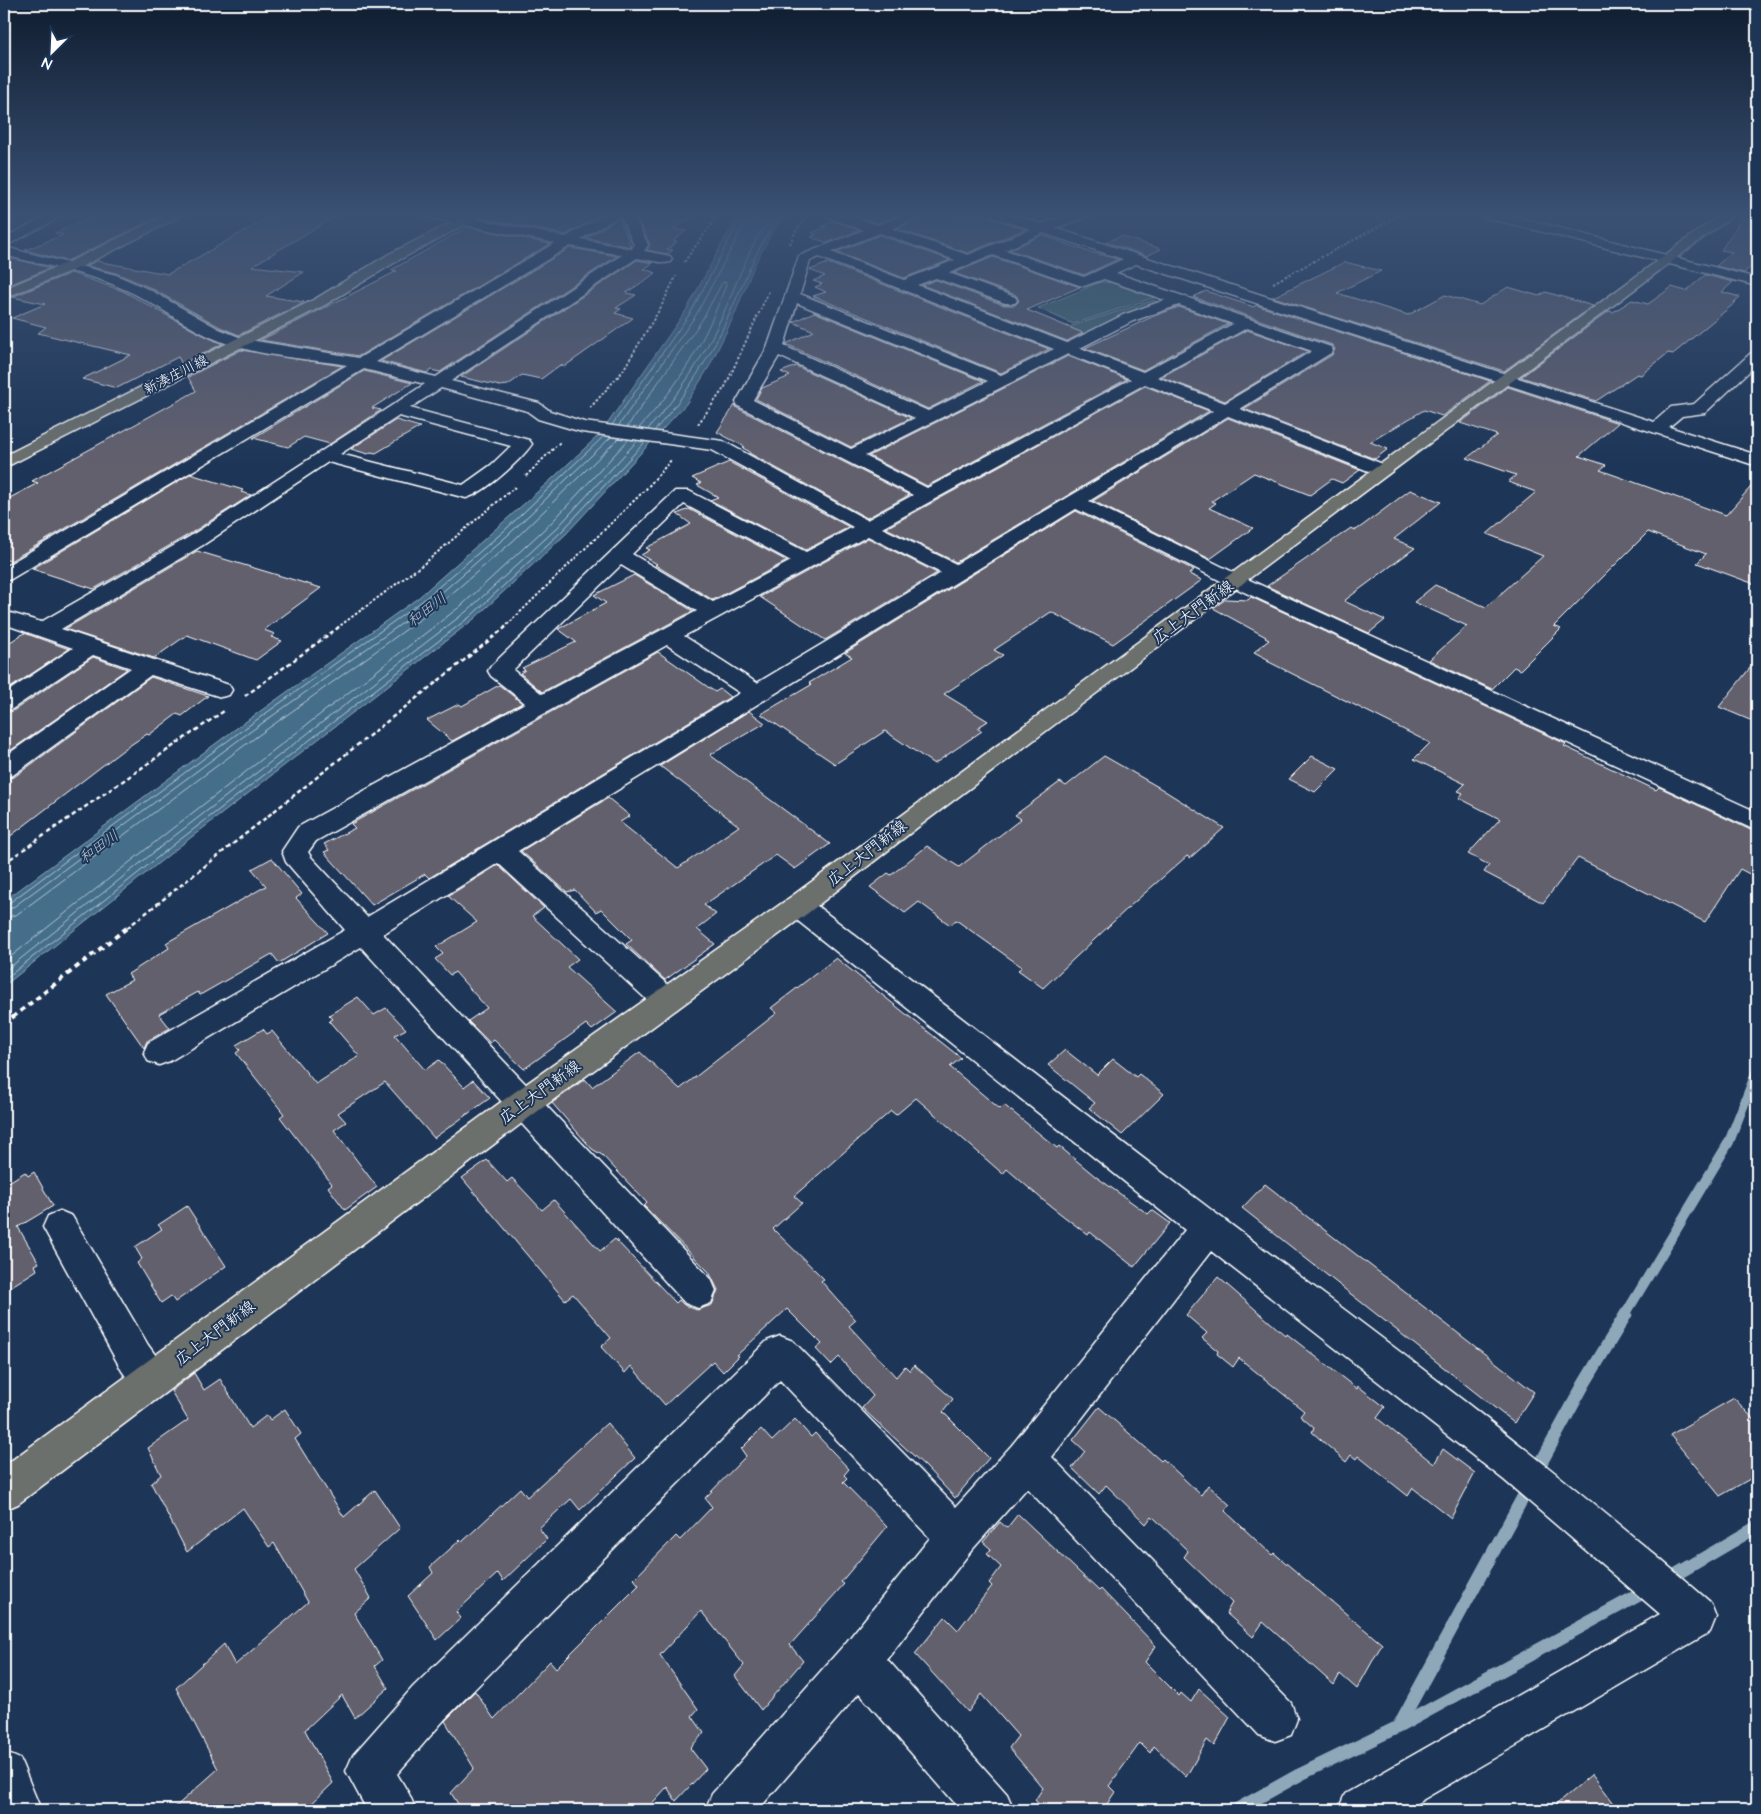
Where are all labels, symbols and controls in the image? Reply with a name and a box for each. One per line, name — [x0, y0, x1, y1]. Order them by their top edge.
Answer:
north arrow — [28, 28, 78, 78]
text: N — [39, 52, 55, 74]
street label: 新湊庄川線 — [140, 350, 212, 400]
street label: 広上大門新線 — [1148, 575, 1238, 649]
water label: 和田川 — [403, 588, 451, 632]
street label: 広上大門新線 — [822, 815, 912, 891]
water label: 和田川 — [75, 825, 123, 869]
street label: 広上大門新線 — [495, 1055, 585, 1129]
street label: 広上大門新線 — [170, 1295, 260, 1371]

